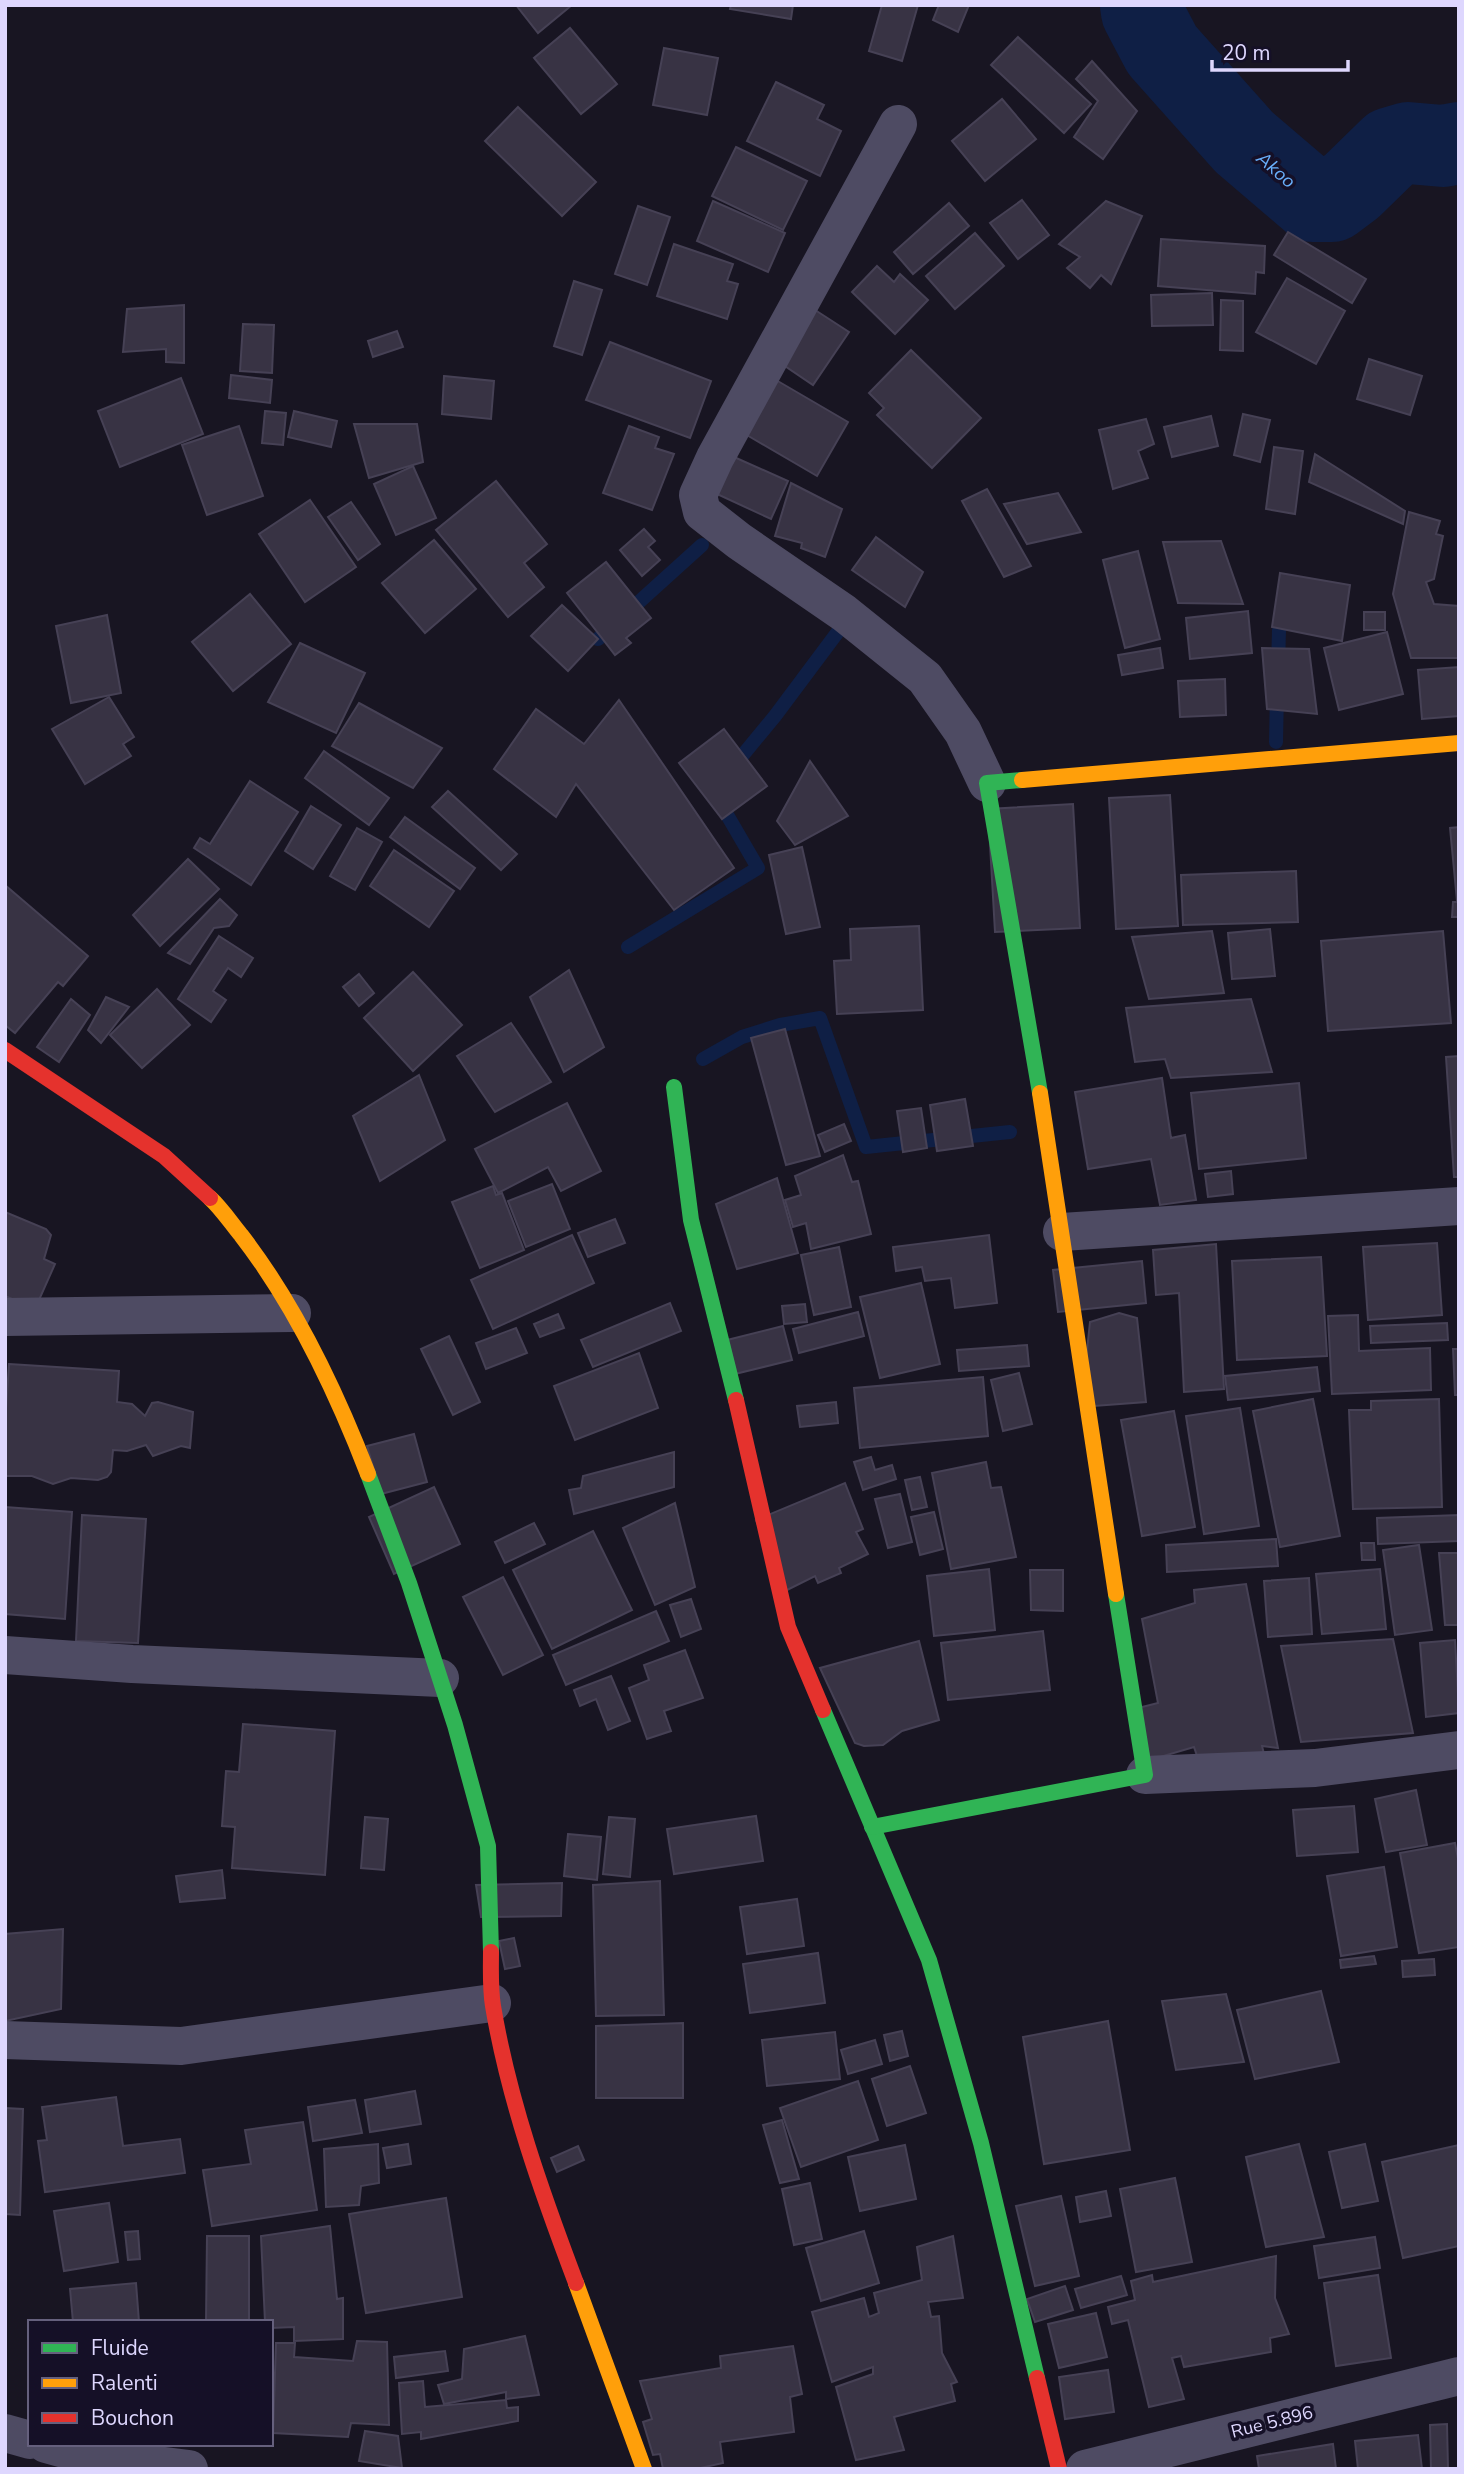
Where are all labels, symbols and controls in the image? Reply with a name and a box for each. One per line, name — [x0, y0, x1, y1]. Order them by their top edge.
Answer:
scale bar — [1212, 28, 1348, 72]
text: 20 m — [1222, 39, 1271, 67]
water label: Akoo — [1250, 145, 1301, 194]
legend — [28, 2320, 273, 2446]
text: Fluide — [91, 2334, 149, 2362]
text: Ralenti — [91, 2369, 158, 2397]
street label: Rue 5.896 — [1229, 2400, 1315, 2444]
text: Bouchon — [91, 2404, 174, 2432]

